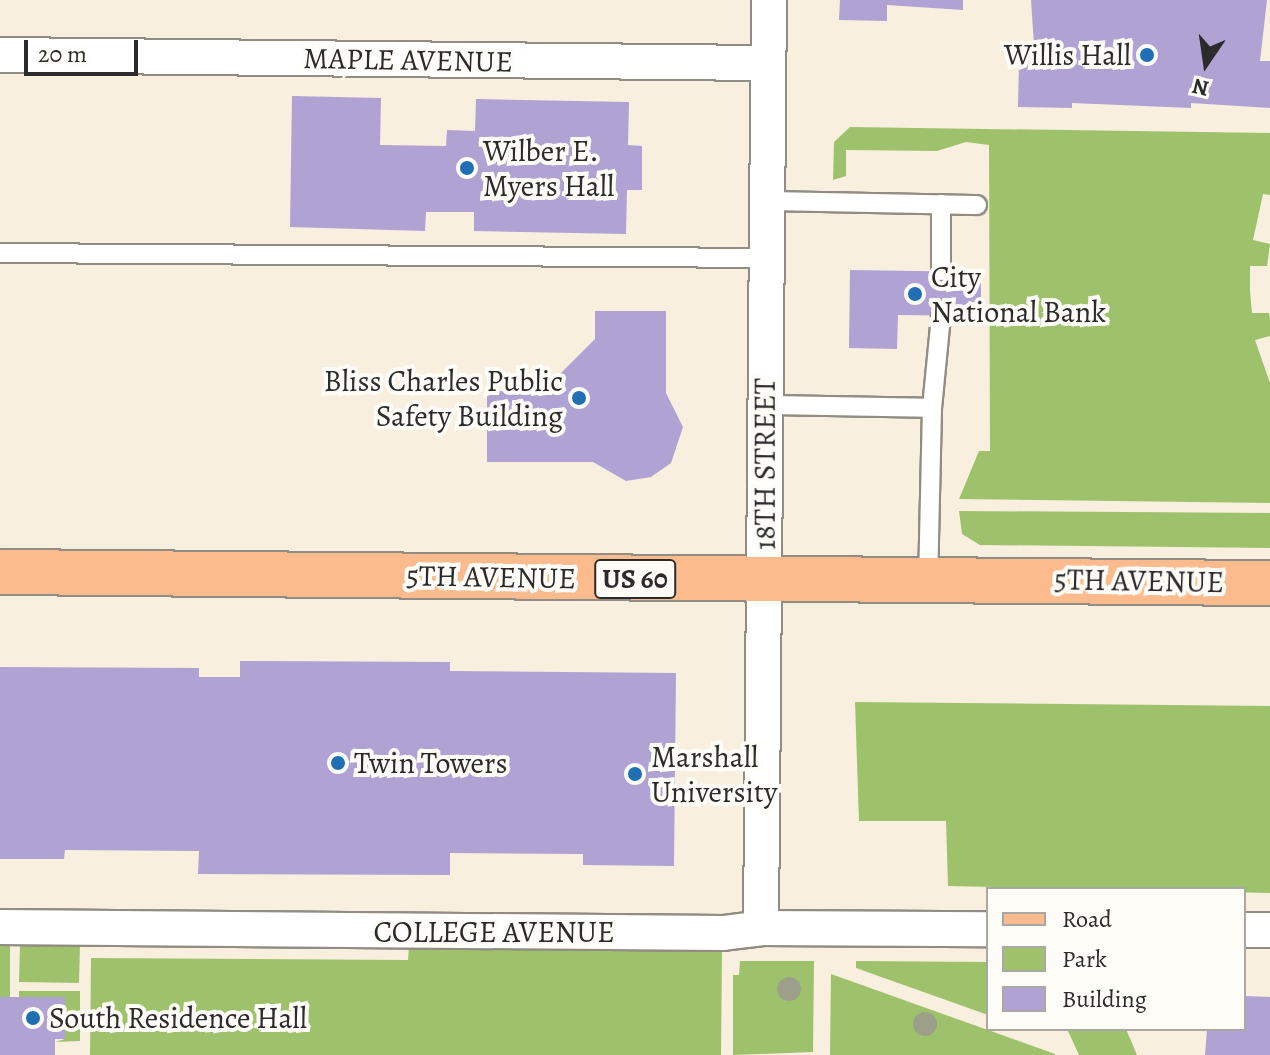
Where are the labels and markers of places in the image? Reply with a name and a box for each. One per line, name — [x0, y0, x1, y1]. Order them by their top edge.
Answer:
place label: Willis Hall — [1004, 37, 1131, 73]
marker: Willis Hall — [1138, 46, 1156, 64]
place label: Wilber E. Myers Hall — [483, 133, 614, 204]
marker: Wilber E. Myers Hall — [458, 159, 476, 177]
place label: City National Bank — [931, 259, 1106, 330]
marker: City National Bank — [906, 285, 924, 303]
place label: Bliss Charles Public Safety Building — [324, 363, 563, 434]
marker: Bliss Charles Public Safety Building — [570, 389, 588, 407]
place label: Marshall University — [651, 739, 777, 810]
place label: Twin Towers — [354, 745, 508, 781]
marker: Twin Towers — [329, 754, 347, 772]
marker: Marshall University — [626, 765, 644, 783]
place label: South Residence Hall — [49, 1000, 307, 1036]
marker: South Residence Hall — [24, 1009, 42, 1027]

